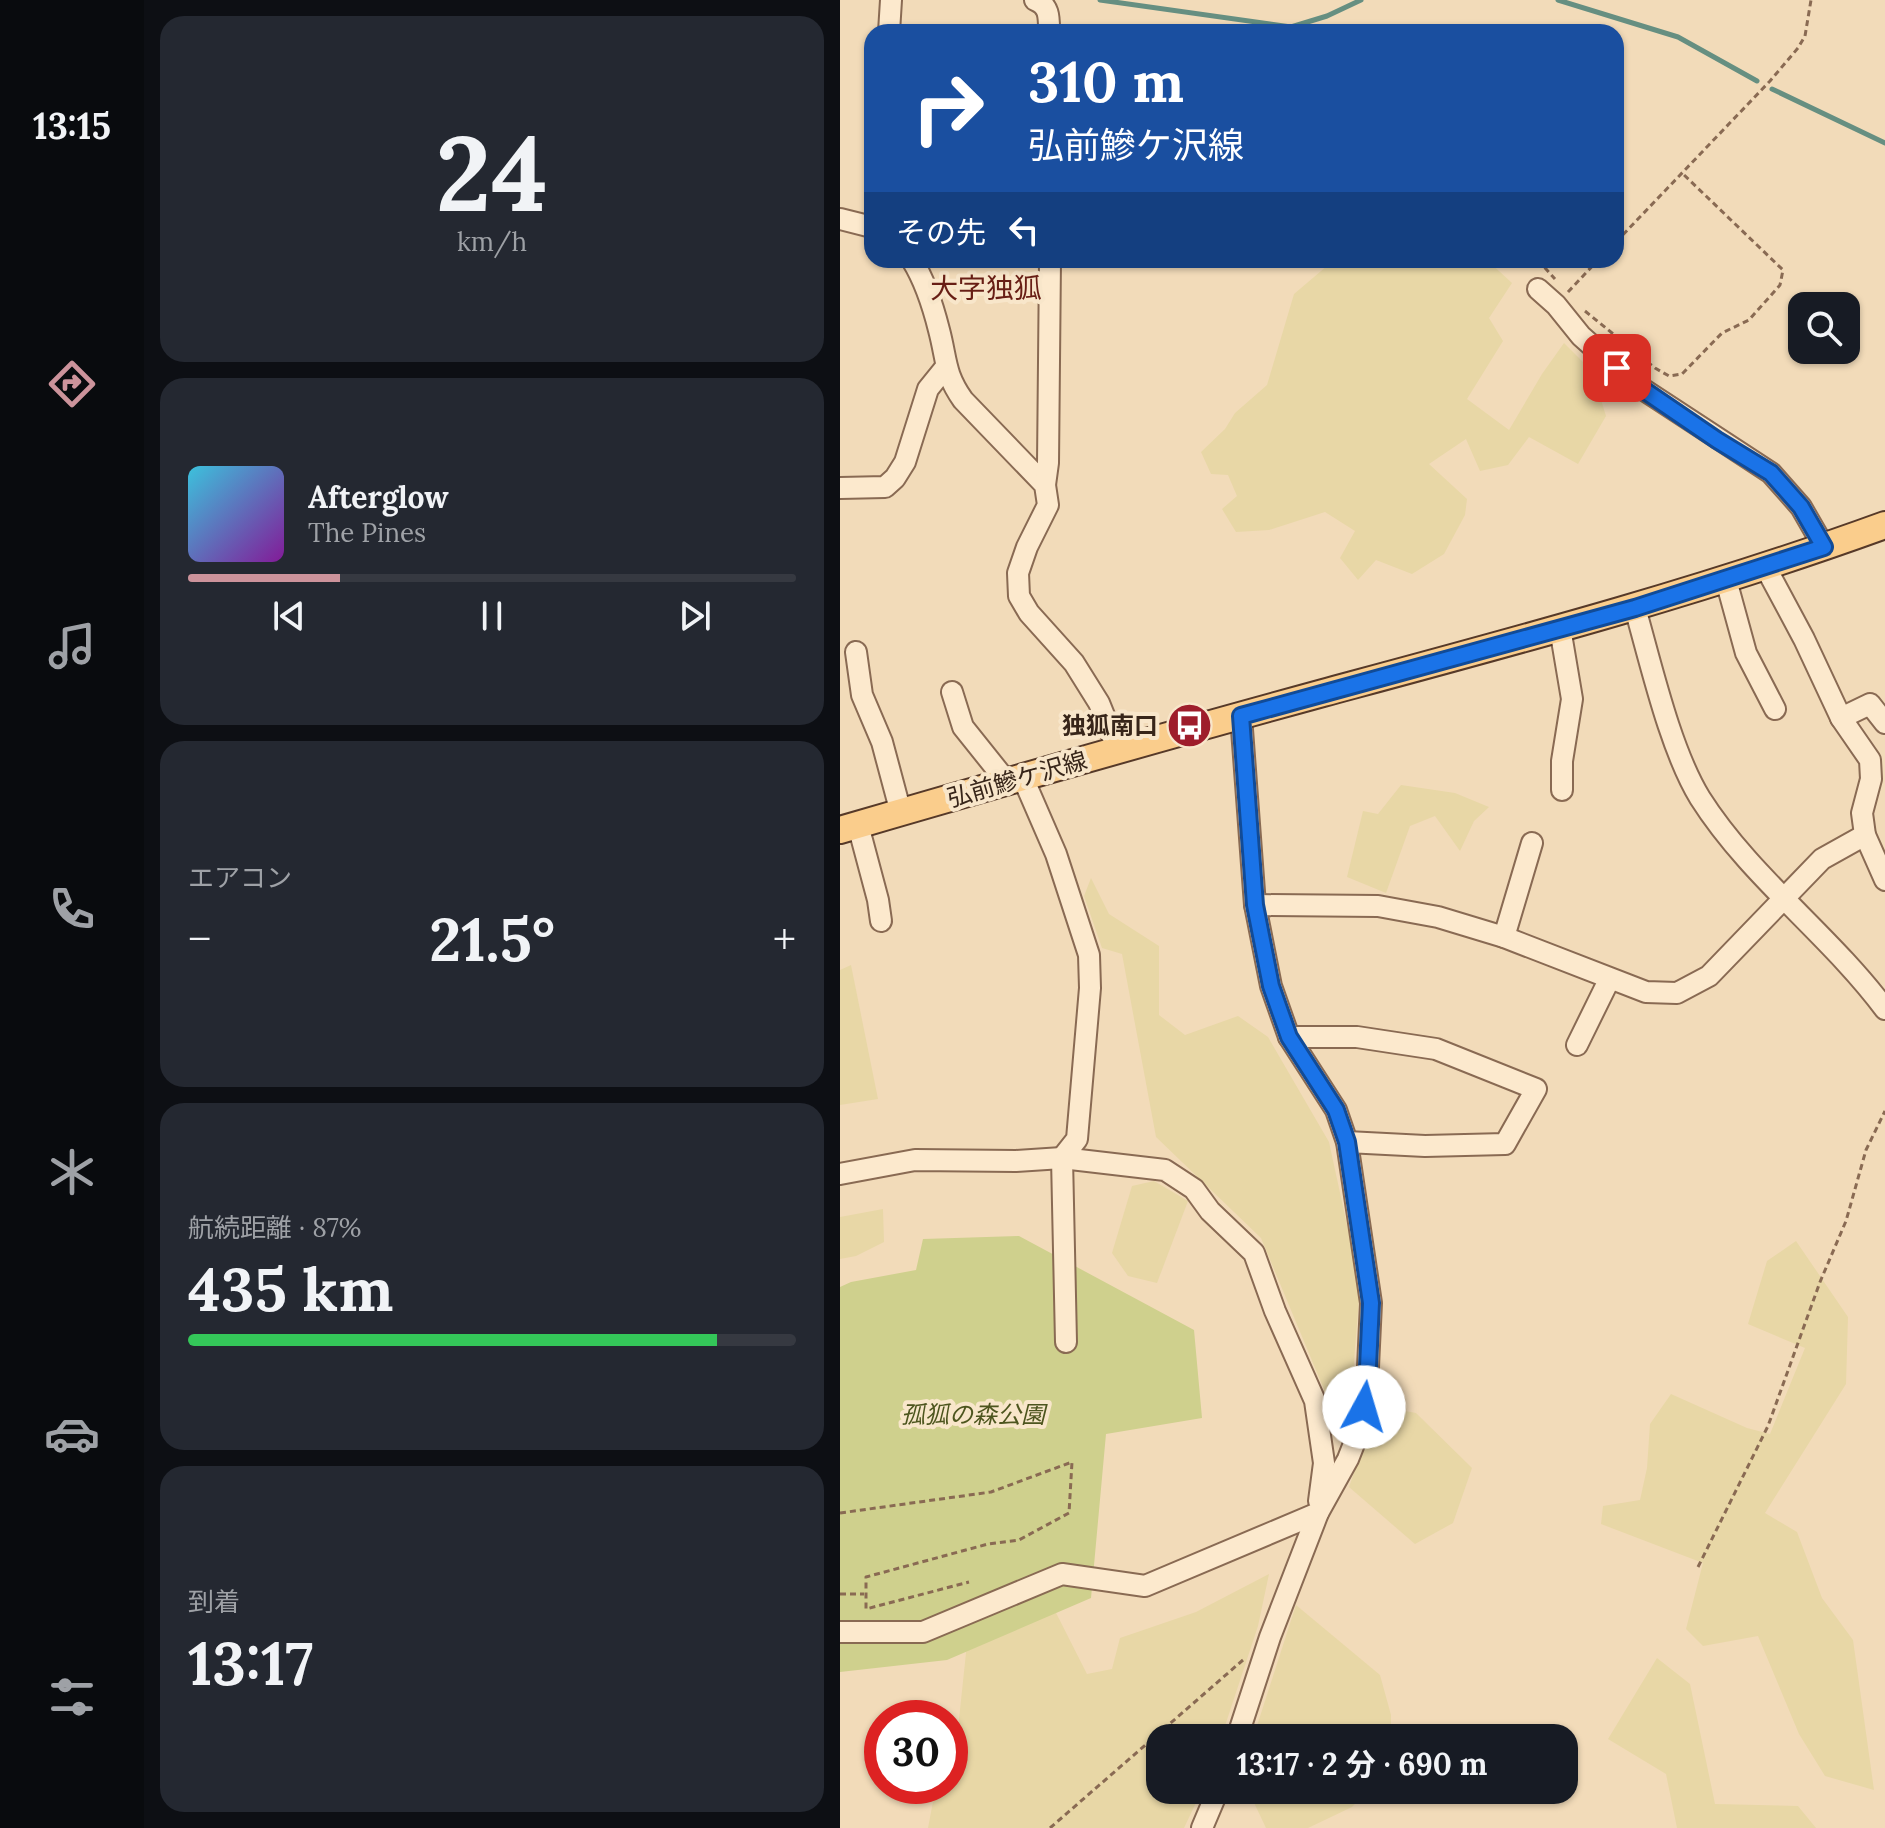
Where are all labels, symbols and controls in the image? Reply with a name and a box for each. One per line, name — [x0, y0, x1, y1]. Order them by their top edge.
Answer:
text: 310 m — [1028, 46, 1184, 117]
icon: right — [896, 56, 1000, 160]
text: 13:15 — [33, 103, 111, 149]
text: 24 — [436, 106, 548, 239]
text: 弘前鰺ケ沢線 — [1028, 122, 1244, 168]
icon: left — [1002, 208, 1046, 252]
text: その先 — [896, 213, 986, 251]
text: km/h — [457, 225, 527, 258]
district label: 大字独狐 — [930, 270, 1042, 306]
map controls — [1788, 292, 1860, 364]
button: search — [1788, 292, 1860, 364]
pin — [1583, 334, 1651, 402]
icon: arrive — [1595, 346, 1639, 390]
icon: directions — [44, 356, 100, 412]
text: Afterglow — [308, 478, 449, 516]
text: The Pines — [308, 516, 426, 549]
icon: previous — [267, 594, 311, 638]
icon: pause — [470, 594, 514, 638]
icon: next — [673, 594, 717, 638]
icon: music — [44, 618, 100, 674]
bus stop icon: 独狐南口 — [1165, 701, 1213, 749]
place label: 独狐南口 — [1062, 710, 1158, 741]
street label: 弘前鰺ケ沢線 — [944, 744, 1090, 814]
text: エアコン — [188, 861, 292, 894]
icon: phone — [44, 881, 100, 937]
text: 21.5° — [429, 901, 555, 977]
text: − — [188, 911, 211, 967]
text: + — [773, 911, 796, 967]
icon: climate — [44, 1144, 100, 1200]
text: 航続距離 · 87% — [188, 1211, 361, 1244]
text: 435 km — [188, 1251, 393, 1327]
position arrow — [1322, 1365, 1406, 1449]
park label: 孤狐の森公園 — [901, 1399, 1048, 1430]
icon: car — [44, 1406, 100, 1462]
text: 到着 — [188, 1585, 240, 1618]
text: 13:17 — [188, 1625, 313, 1701]
icon: filters — [44, 1669, 100, 1725]
speed limit sign: 30 — [864, 1700, 968, 1804]
text: 13:17 · 2 分 · 690 m — [1237, 1745, 1487, 1783]

